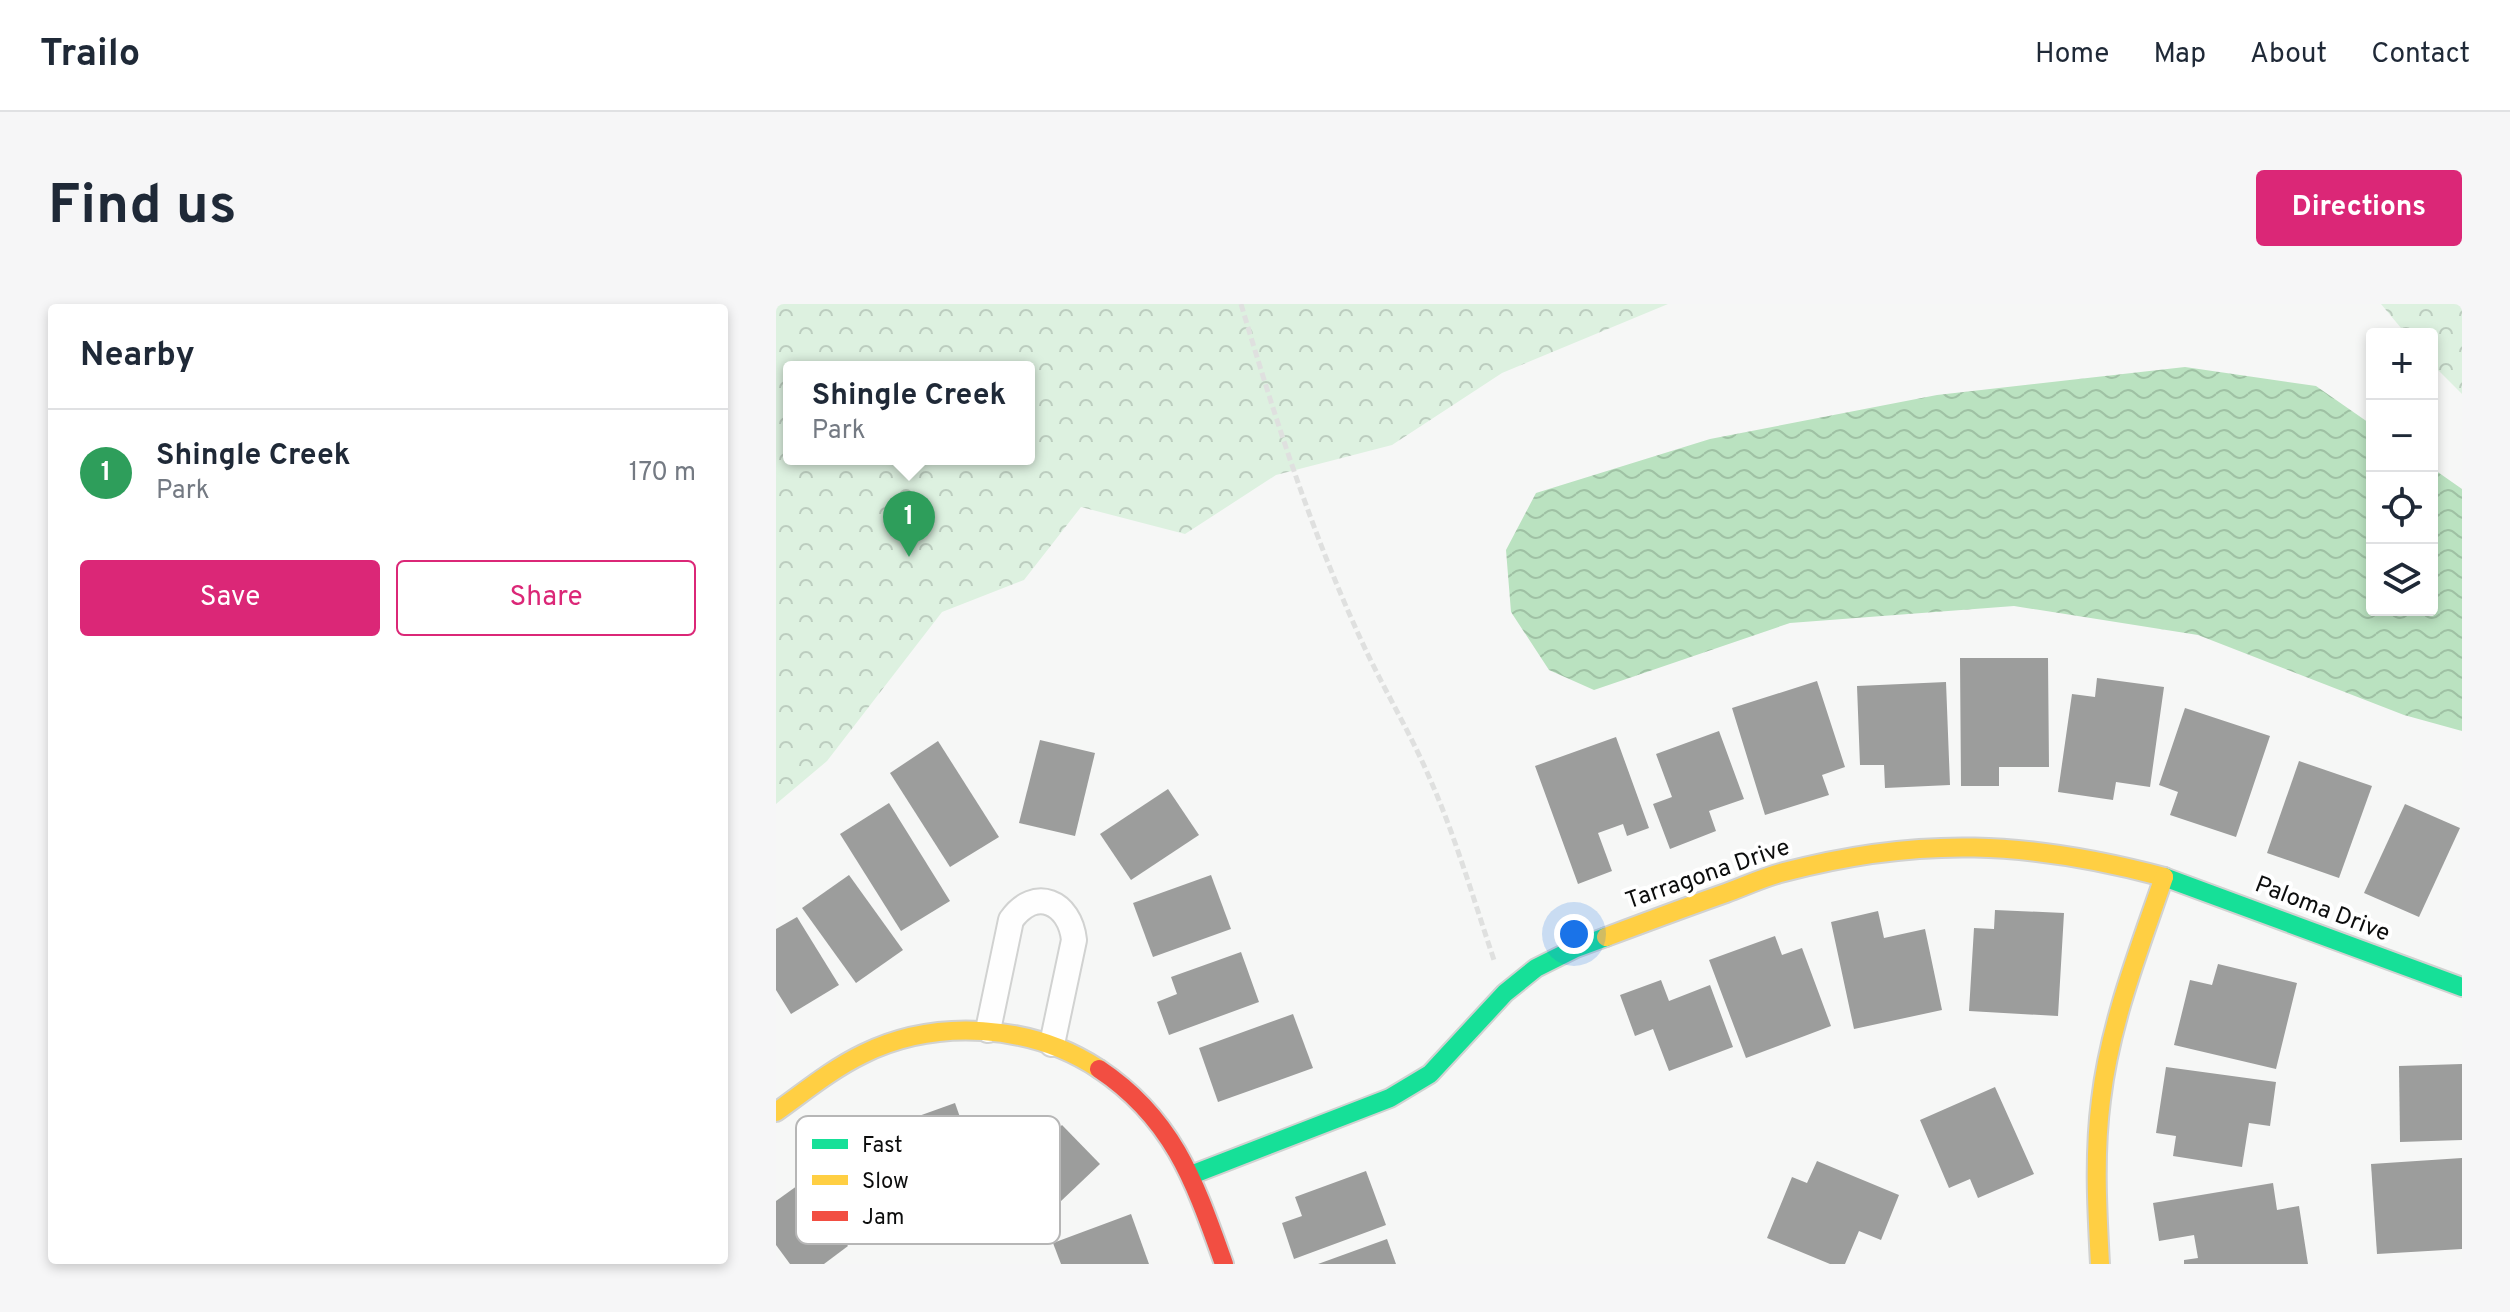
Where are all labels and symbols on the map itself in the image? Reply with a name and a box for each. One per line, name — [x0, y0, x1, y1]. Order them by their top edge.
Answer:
pin: 1 — [883, 491, 935, 557]
street label: Tarragona Drive — [1622, 833, 1794, 917]
street label: Paloma Drive — [2250, 870, 2394, 950]
your location — [1554, 914, 1594, 954]
legend — [796, 1116, 1060, 1244]
text: Fast — [862, 1133, 903, 1160]
text: Slow — [862, 1169, 909, 1196]
text: Jam — [862, 1205, 905, 1232]

